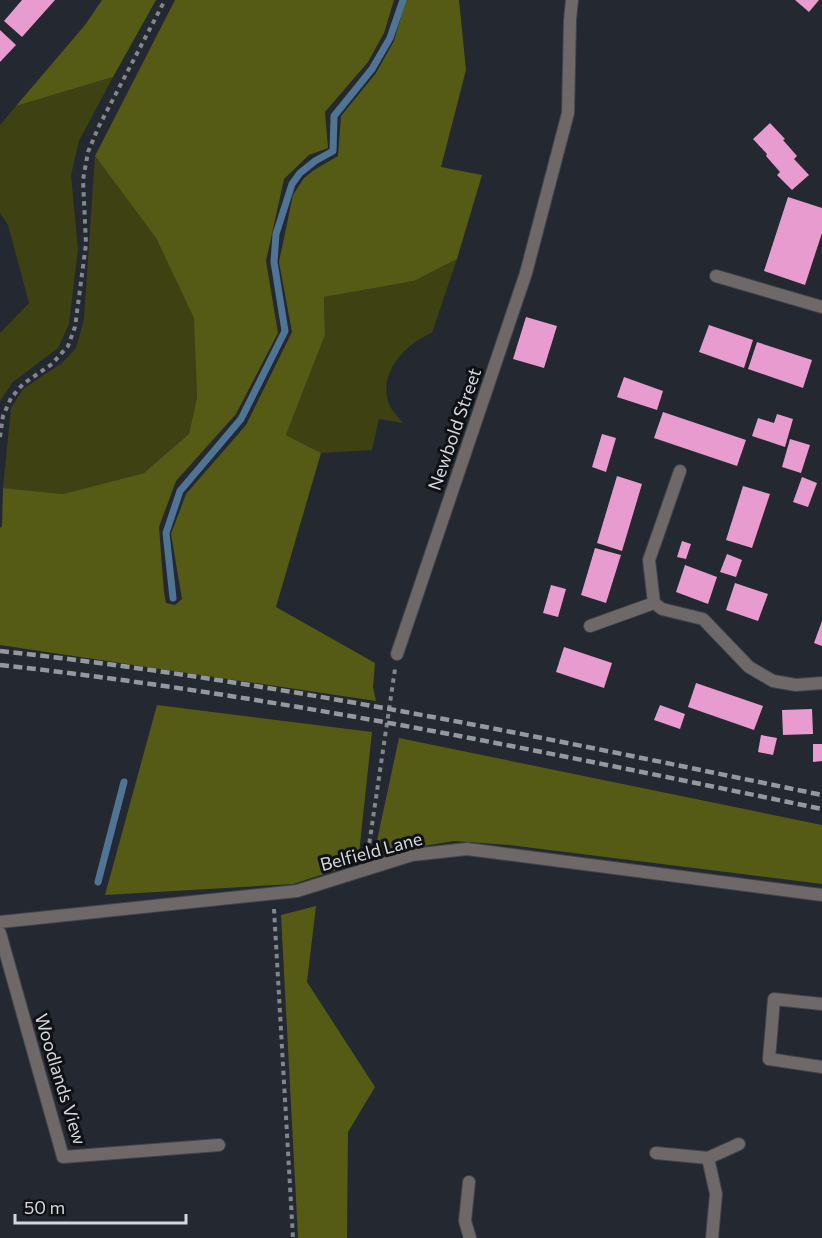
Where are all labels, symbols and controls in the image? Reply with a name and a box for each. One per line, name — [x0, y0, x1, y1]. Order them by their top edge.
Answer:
street label: Newbold Street — [423, 365, 485, 493]
street label: Belfield Lane — [318, 827, 424, 875]
street label: Woodlands View — [31, 1011, 91, 1147]
scale bar — [15, 1187, 186, 1225]
text: 50 m — [24, 1196, 65, 1218]

